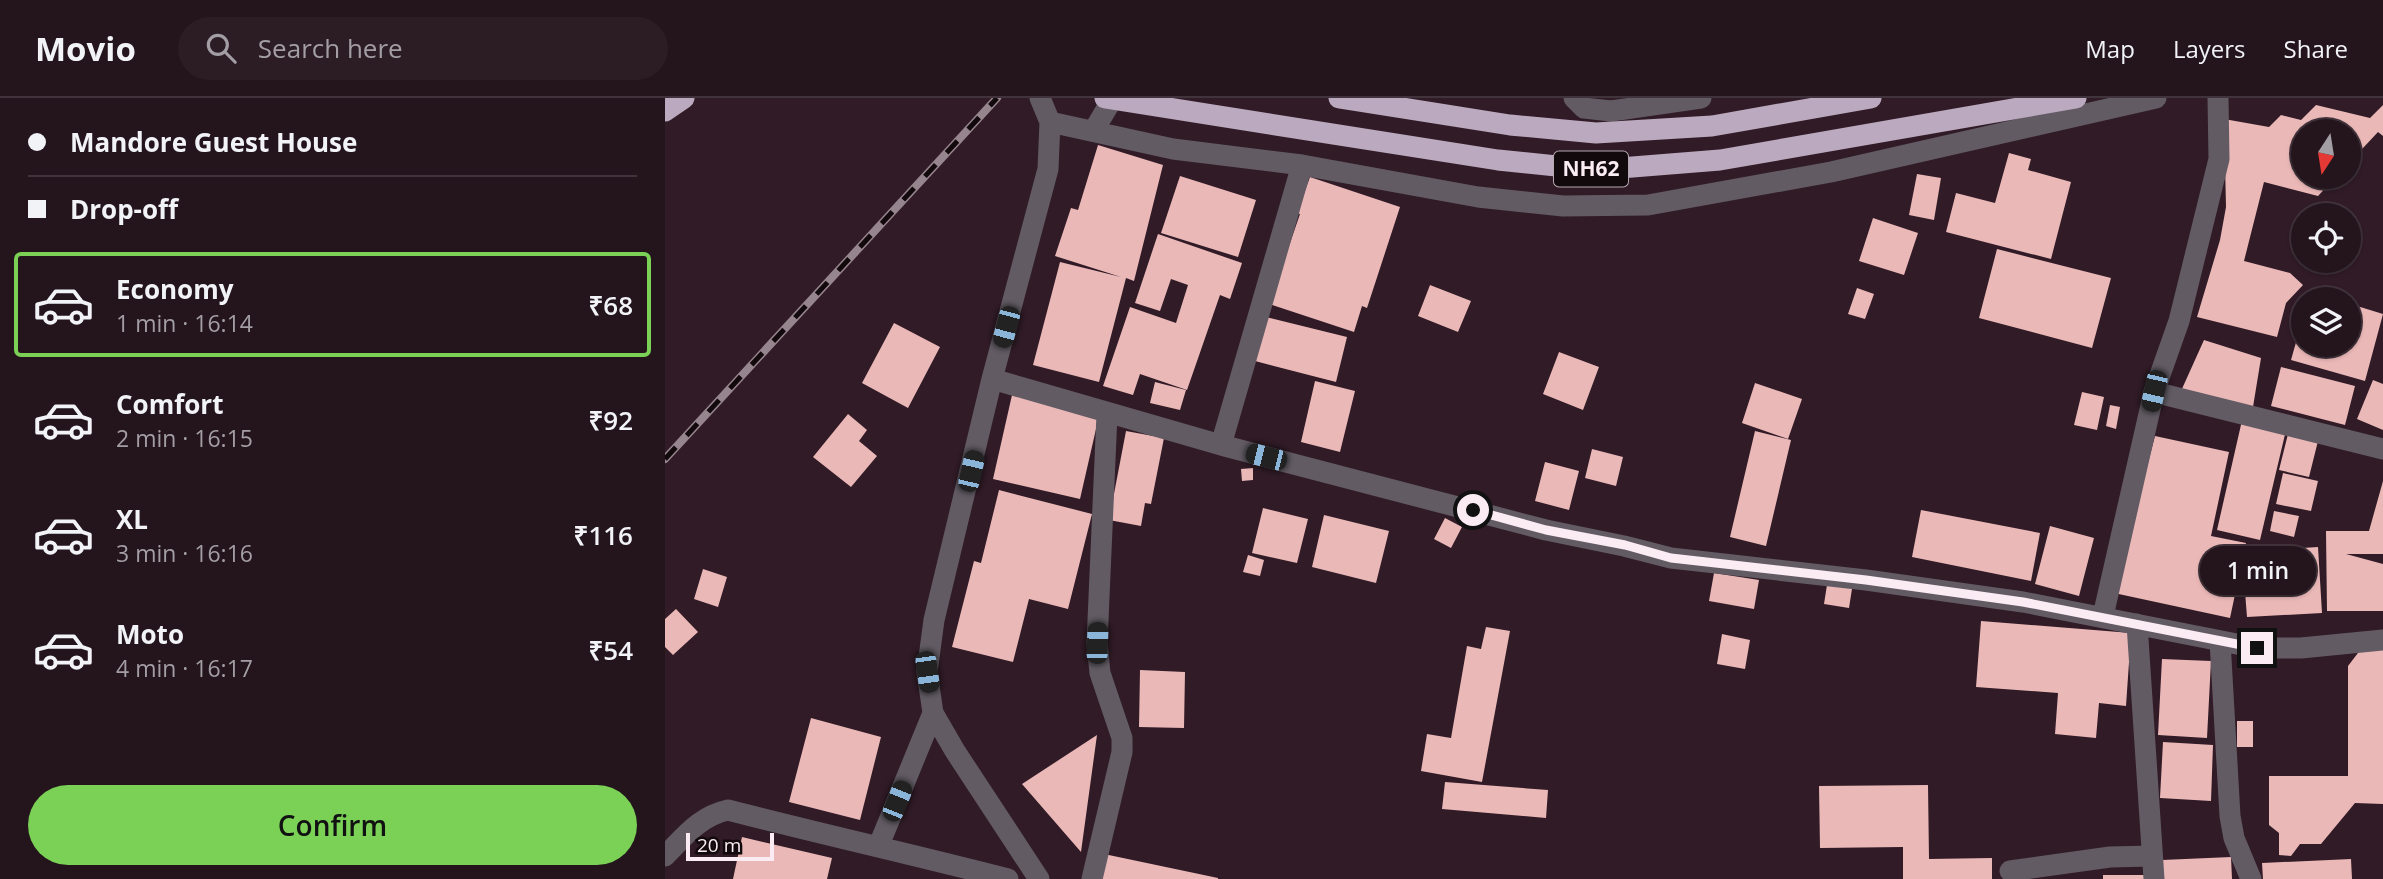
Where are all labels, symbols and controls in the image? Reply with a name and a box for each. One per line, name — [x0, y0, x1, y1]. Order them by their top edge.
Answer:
search box — [178, 17, 668, 80]
text: Movio — [35, 26, 136, 71]
icon: search — [202, 29, 240, 67]
text: Search here — [258, 30, 403, 66]
text: Map — [2085, 32, 2135, 65]
text: Layers — [2173, 32, 2246, 65]
text: Share — [2284, 32, 2348, 65]
north arrow — [2291, 119, 2361, 189]
map controls — [2291, 119, 2361, 357]
text: Mandore Guest House — [70, 124, 357, 160]
road number: NH62 — [1554, 152, 1628, 186]
text: Drop-off — [70, 191, 178, 227]
button: locate — [2291, 203, 2361, 273]
text: Economy — [116, 271, 234, 307]
icon: car — [32, 273, 95, 336]
text: ₹68 — [588, 287, 633, 323]
button: layers — [2291, 287, 2361, 357]
car — [991, 304, 1022, 350]
text: 1 min · 16:14 — [116, 307, 253, 339]
car — [2140, 368, 2169, 414]
text: Comfort — [116, 386, 223, 422]
icon: car — [32, 388, 95, 451]
text: ₹92 — [588, 402, 633, 438]
text: 2 min · 16:15 — [116, 422, 253, 454]
car — [1244, 442, 1289, 472]
car — [957, 448, 986, 494]
route start — [1457, 494, 1489, 526]
text: XL — [116, 501, 148, 537]
icon: car — [32, 503, 95, 566]
text: ₹116 — [574, 517, 633, 553]
text: 3 min · 16:16 — [116, 537, 253, 569]
callout: 1 min — [2199, 546, 2315, 596]
text: 1 min — [2227, 554, 2289, 586]
text: Moto — [116, 616, 184, 652]
icon: car — [32, 618, 95, 681]
car — [1086, 622, 1109, 664]
text: ₹54 — [588, 632, 633, 668]
route end — [2241, 632, 2273, 664]
car — [914, 650, 941, 694]
text: 4 min · 16:17 — [116, 652, 253, 684]
car — [880, 778, 915, 824]
button: Confirm — [28, 785, 637, 865]
scale bar — [686, 830, 773, 862]
text: 20 m — [697, 832, 741, 858]

